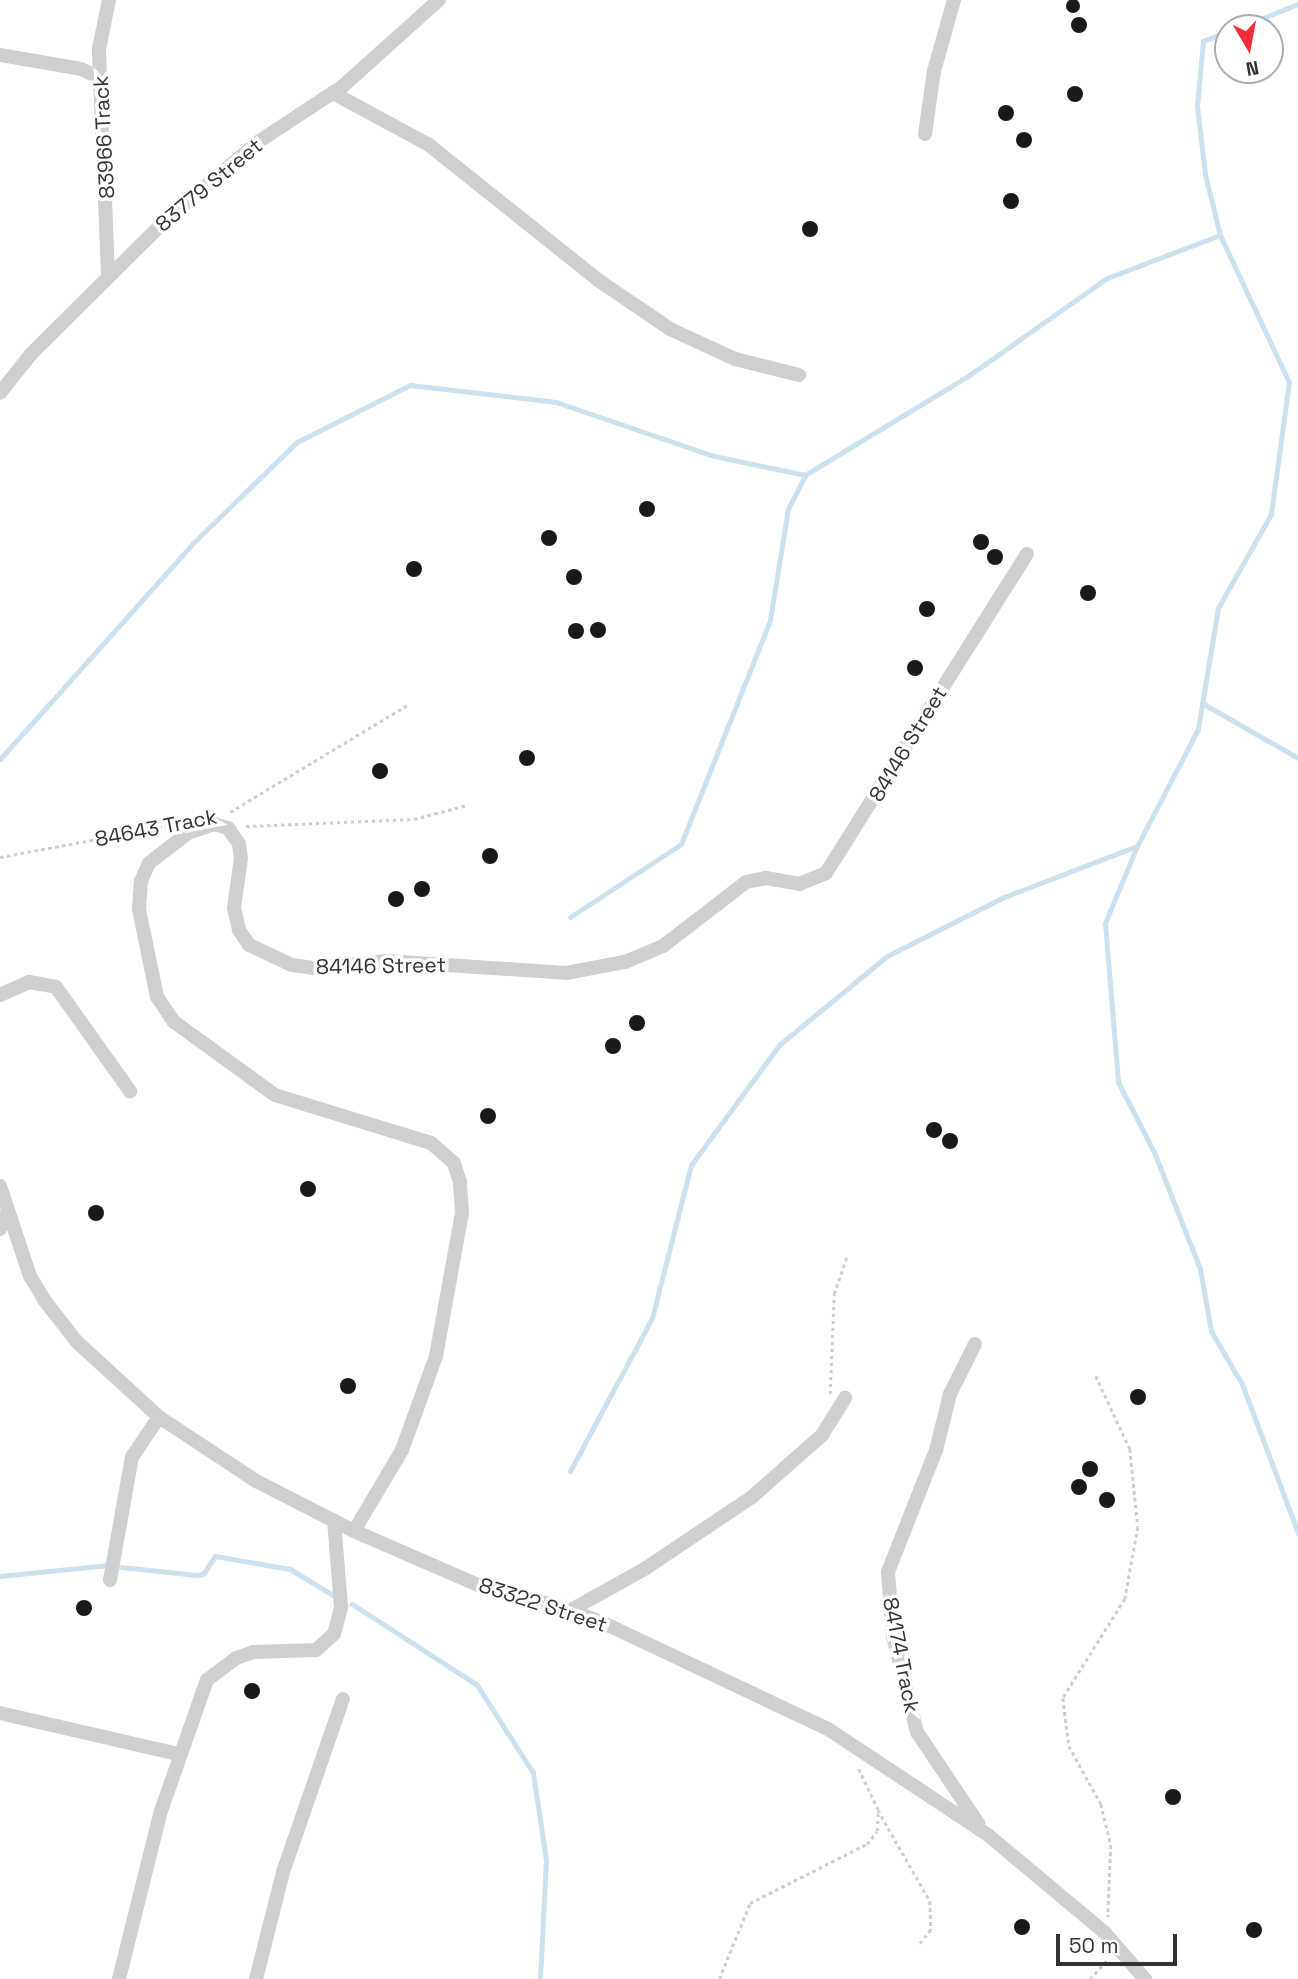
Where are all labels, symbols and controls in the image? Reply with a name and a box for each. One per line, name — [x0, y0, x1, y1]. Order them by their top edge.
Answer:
north arrow — [1214, 14, 1284, 84]
text: N — [1244, 55, 1261, 82]
street label: 83966 Track — [88, 75, 120, 199]
street label: 83779 Street — [150, 133, 268, 237]
street label: 84146 Street — [864, 682, 952, 806]
street label: 84643 Track — [93, 804, 219, 852]
street label: 84146 Street — [316, 952, 446, 980]
street label: 83322 Street — [476, 1572, 610, 1638]
street label: 84174 Track — [877, 1595, 925, 1715]
scale bar — [1060, 1920, 1181, 1964]
text: 50 m — [1069, 1932, 1119, 1959]

